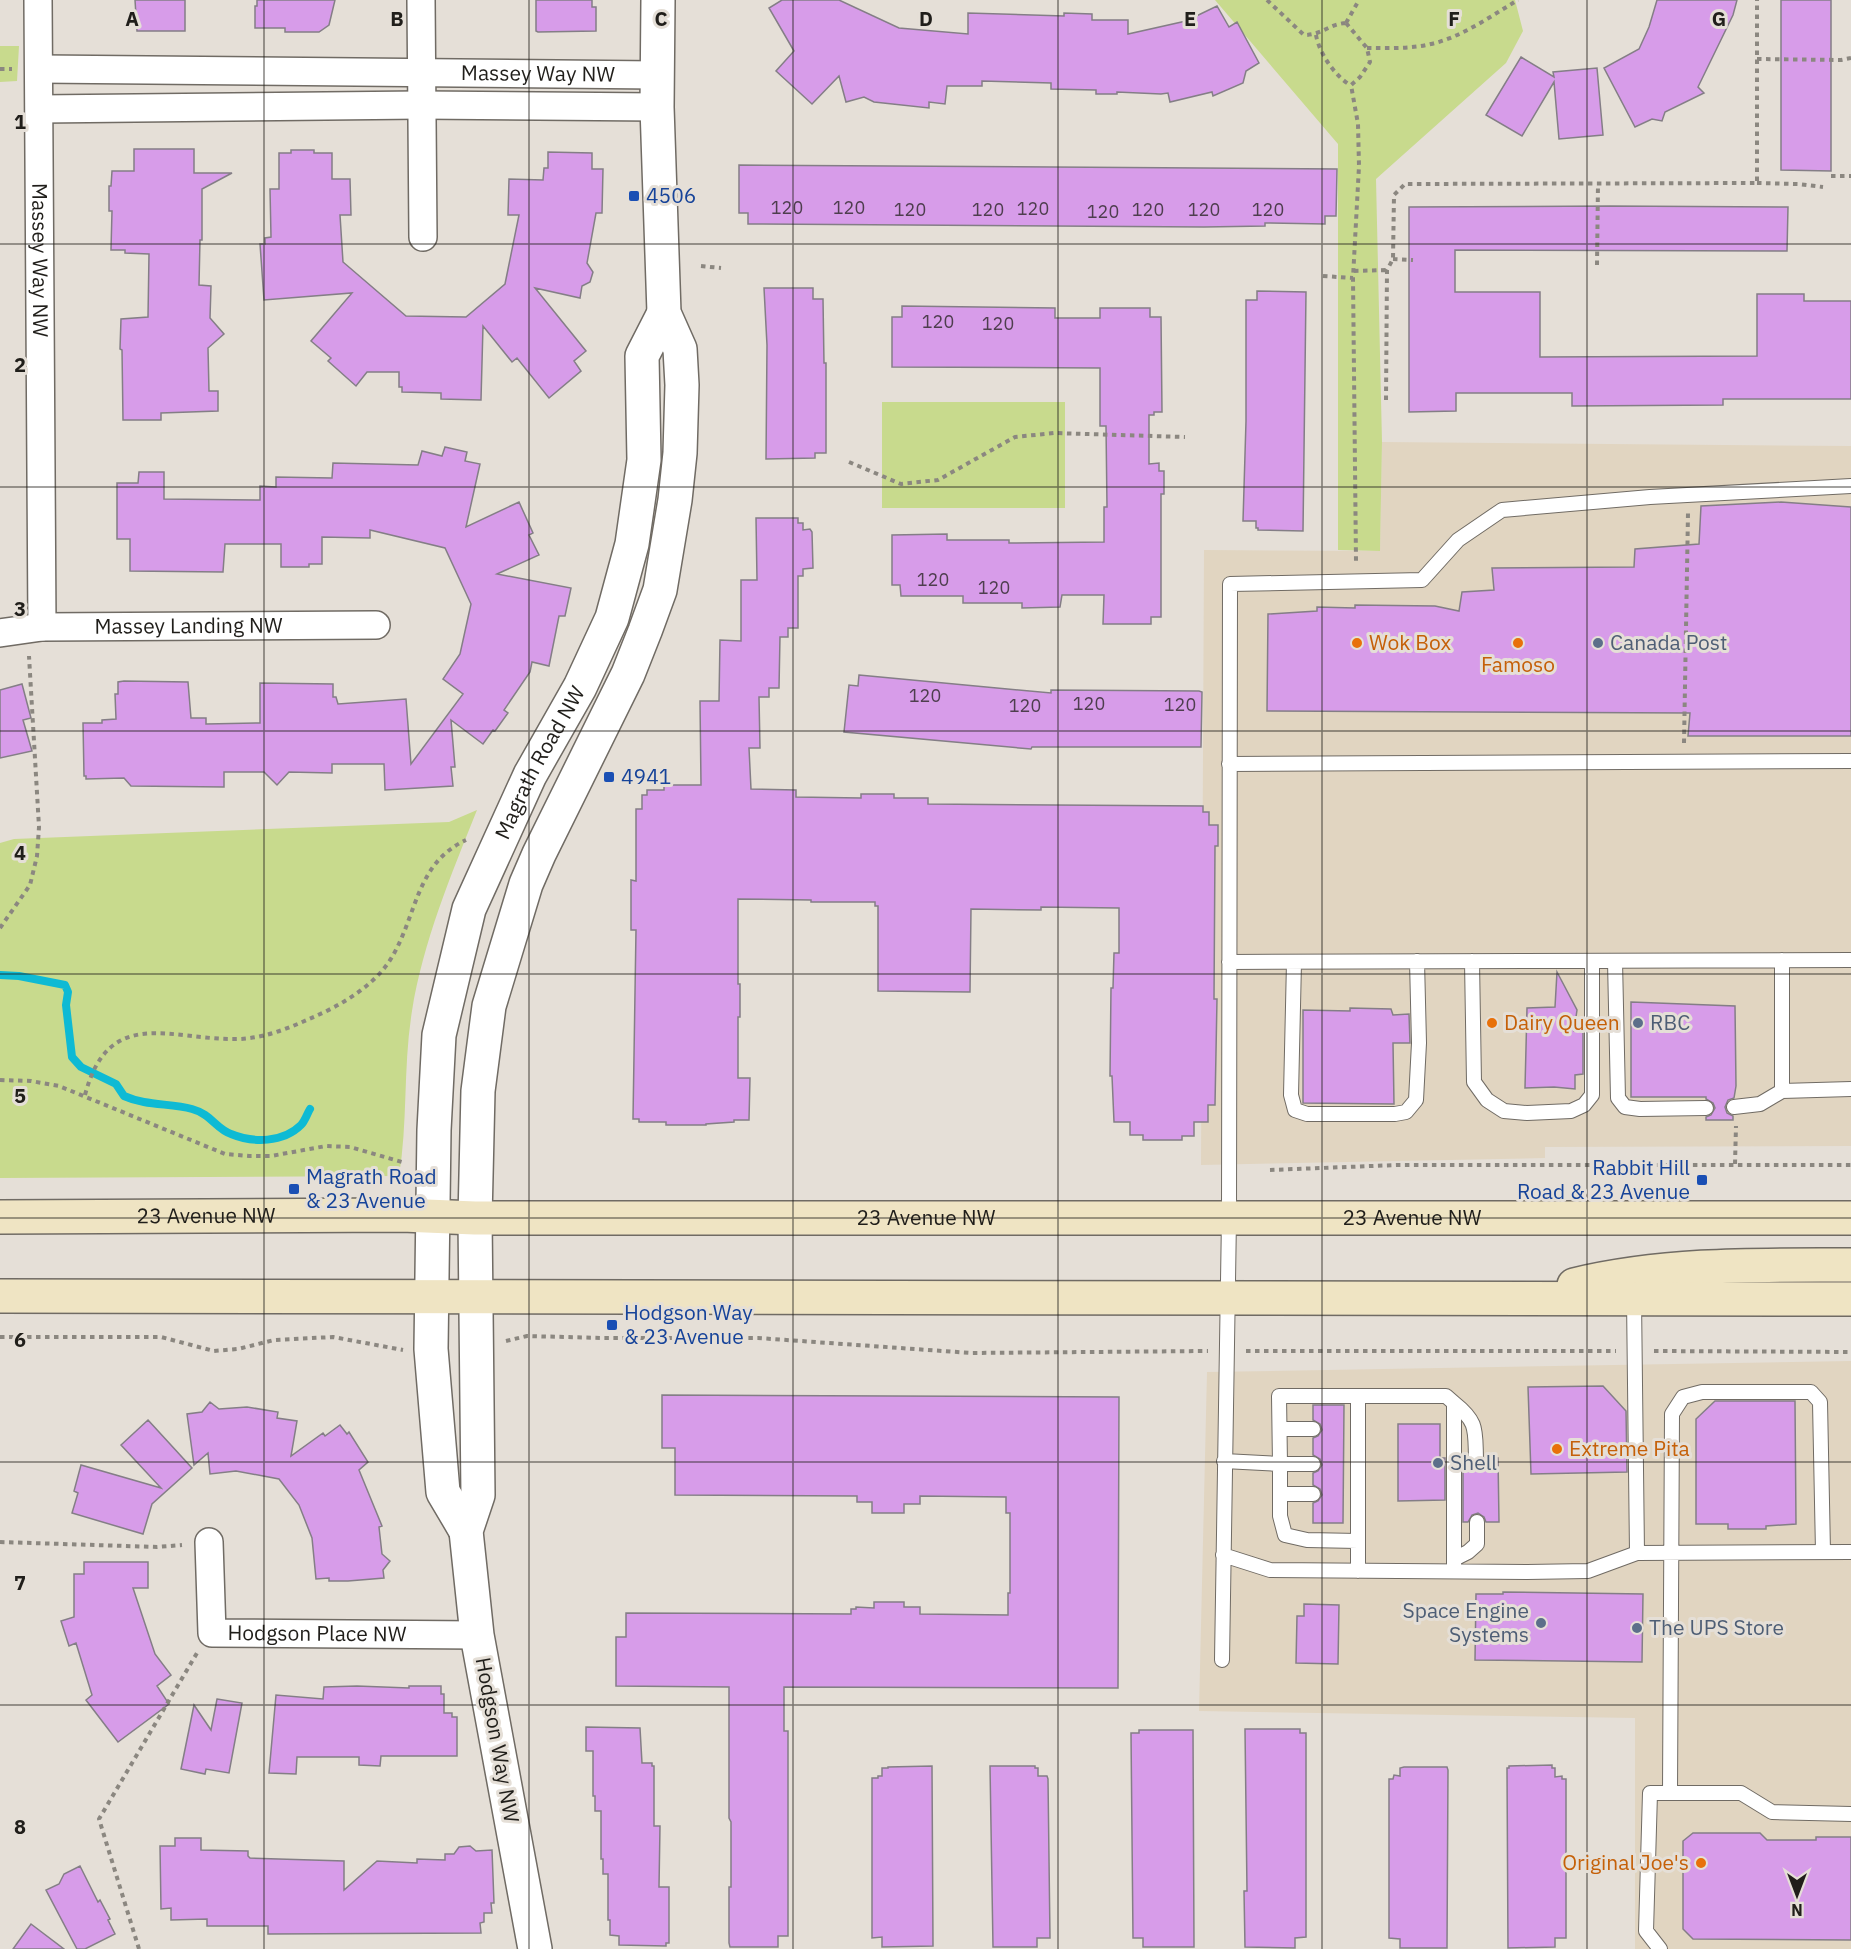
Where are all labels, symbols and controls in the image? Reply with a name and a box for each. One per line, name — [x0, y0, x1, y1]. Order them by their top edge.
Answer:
text: A — [125, 5, 139, 32]
text: B — [390, 5, 404, 32]
text: C — [654, 5, 668, 32]
text: D — [919, 5, 933, 32]
text: E — [1184, 5, 1196, 32]
text: F — [1448, 5, 1460, 32]
text: G — [1712, 5, 1726, 32]
street label: Massey Way NW — [461, 58, 615, 88]
text: 1 — [14, 108, 26, 135]
place label: 4506 — [646, 181, 696, 209]
street label: Massey Way NW — [26, 183, 55, 337]
marker: 4506 — [627, 189, 641, 203]
house number: 120 — [771, 196, 803, 219]
house number: 120 — [833, 196, 865, 219]
house number: 120 — [1017, 197, 1049, 220]
house number: 120 — [894, 198, 926, 221]
house number: 120 — [972, 198, 1004, 221]
house number: 120 — [1132, 198, 1164, 221]
house number: 120 — [1188, 198, 1220, 221]
house number: 120 — [1252, 198, 1284, 221]
house number: 120 — [1087, 200, 1119, 223]
house number: 120 — [922, 310, 954, 333]
house number: 120 — [982, 312, 1014, 335]
text: 2 — [14, 351, 26, 378]
house number: 120 — [917, 568, 949, 591]
house number: 120 — [978, 576, 1010, 599]
text: 3 — [14, 595, 26, 622]
street label: Massey Landing NW — [94, 611, 283, 640]
place label: Wok Box — [1369, 628, 1451, 656]
place label: Canada Post — [1610, 628, 1727, 656]
marker: Wok Box — [1350, 636, 1364, 650]
marker: Famoso — [1511, 636, 1525, 650]
marker: Canada Post — [1591, 636, 1605, 650]
place label: Famoso — [1481, 650, 1555, 678]
street label: Magrath Road NW — [488, 680, 591, 844]
house number: 120 — [909, 684, 941, 707]
house number: 120 — [1073, 692, 1105, 715]
house number: 120 — [1164, 693, 1196, 716]
house number: 120 — [1009, 694, 1041, 717]
place label: 4941 — [621, 762, 671, 790]
marker: 4941 — [602, 770, 616, 784]
text: 4 — [14, 839, 26, 866]
place label: Dairy Queen — [1504, 1008, 1620, 1036]
place label: RBC — [1650, 1008, 1690, 1036]
marker: Dairy Queen — [1485, 1016, 1499, 1030]
marker: RBC — [1631, 1016, 1645, 1030]
text: 5 — [14, 1082, 26, 1109]
place label: Rabbit Hill Road & 23 Avenue — [1517, 1153, 1690, 1205]
place label: Magrath Road & 23 Avenue — [306, 1162, 437, 1214]
marker: Rabbit Hill Road & 23 Avenue — [1695, 1173, 1709, 1187]
marker: Magrath Road & 23 Avenue — [287, 1182, 301, 1196]
street label: 23 Avenue NW — [136, 1201, 276, 1229]
street label: 23 Avenue NW — [856, 1203, 996, 1231]
street label: 23 Avenue NW — [1342, 1203, 1482, 1231]
place label: Hodgson Way & 23 Avenue — [624, 1298, 753, 1350]
marker: Hodgson Way & 23 Avenue — [605, 1318, 619, 1332]
text: 6 — [14, 1326, 26, 1353]
place label: Extreme Pita — [1569, 1434, 1690, 1462]
marker: Extreme Pita — [1550, 1442, 1564, 1456]
place label: Shell — [1450, 1448, 1497, 1476]
marker: Shell — [1431, 1456, 1445, 1470]
text: 7 — [14, 1569, 26, 1596]
place label: Space Engine Systems — [1403, 1596, 1529, 1648]
place label: The UPS Store — [1649, 1613, 1784, 1641]
marker: Space Engine Systems — [1534, 1616, 1548, 1630]
street label: Hodgson Place NW — [227, 1618, 407, 1647]
marker: The UPS Store — [1630, 1621, 1644, 1635]
street label: Hodgson Way NW — [470, 1655, 526, 1825]
text: 8 — [14, 1813, 26, 1840]
place label: Original Joe's — [1562, 1848, 1689, 1876]
marker: Original Joe's — [1694, 1856, 1708, 1870]
north arrow — [1767, 1865, 1827, 1925]
text: N — [1791, 1900, 1803, 1920]

